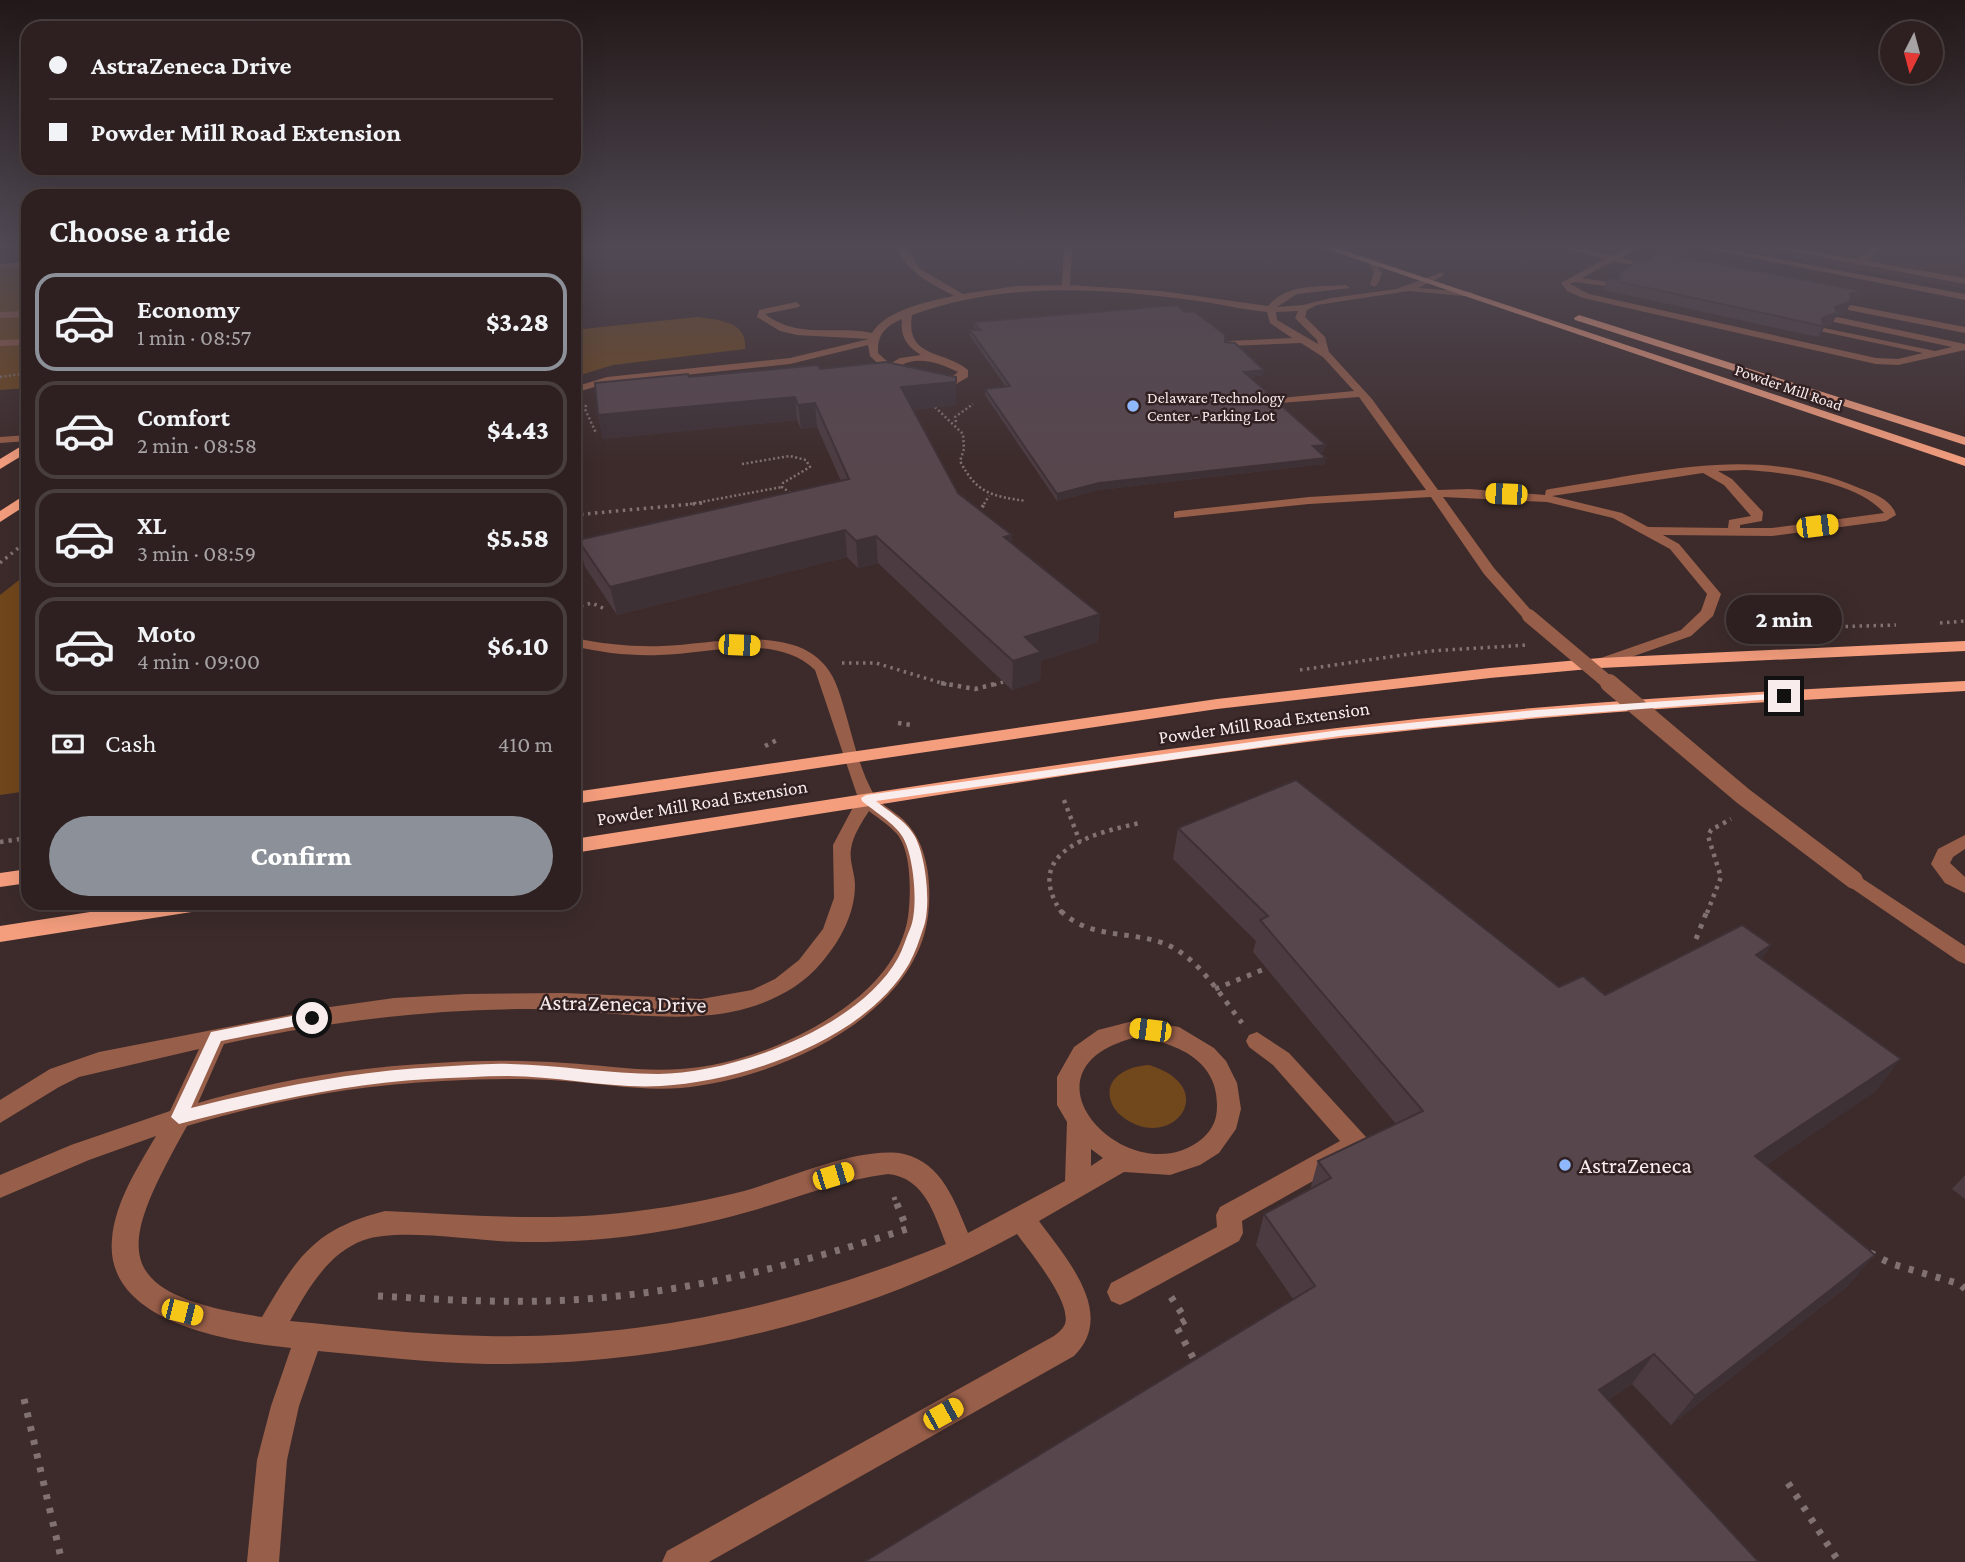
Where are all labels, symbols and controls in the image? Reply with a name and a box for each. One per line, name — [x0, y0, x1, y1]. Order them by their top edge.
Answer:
north arrow — [1880, 21, 1942, 84]
map controls — [1880, 21, 1943, 84]
text: AstraZeneca Drive — [91, 51, 292, 80]
text: Powder Mill Road Extension — [91, 118, 401, 147]
text: Choose a ride — [49, 213, 230, 249]
icon: car — [53, 291, 116, 354]
text: Economy — [137, 295, 240, 324]
text: $3.28 — [486, 308, 549, 337]
text: 1 min · 08:57 — [137, 324, 251, 350]
street label: Powder Mill Road — [1733, 361, 1845, 414]
place label: Delaware Technology Center - Parking Lot — [1147, 389, 1285, 425]
marker: Delaware Technology Center - Parking Lot — [1125, 398, 1141, 414]
icon: car — [53, 399, 116, 462]
text: Comfort — [137, 403, 230, 432]
text: $4.43 — [487, 416, 549, 445]
text: 2 min · 08:58 — [137, 432, 257, 458]
car — [1485, 483, 1528, 505]
icon: car — [53, 507, 116, 570]
text: XL — [137, 511, 166, 540]
car — [1795, 513, 1840, 539]
text: $5.58 — [486, 524, 549, 553]
text: 3 min · 08:59 — [137, 540, 256, 566]
callout: 2 min — [1726, 594, 1842, 644]
text: 2 min — [1756, 606, 1812, 632]
icon: car — [53, 615, 116, 678]
text: Moto — [137, 619, 196, 648]
text: $6.10 — [487, 632, 549, 661]
car — [718, 634, 761, 656]
text: 4 min · 09:00 — [137, 648, 260, 674]
route end — [1768, 680, 1800, 712]
street label: Powder Mill Road Extension — [1157, 697, 1371, 748]
icon: cash — [49, 725, 87, 763]
text: Cash — [105, 729, 156, 758]
text: 410 m — [498, 731, 553, 757]
street label: Powder Mill Road Extension — [595, 775, 809, 830]
button: Confirm — [49, 816, 553, 896]
street label: AstraZeneca Drive — [539, 989, 707, 1017]
route start — [296, 1002, 328, 1034]
car — [1128, 1017, 1173, 1043]
place label: AstraZeneca — [1579, 1152, 1692, 1178]
marker: AstraZeneca — [1557, 1157, 1573, 1173]
car — [810, 1160, 857, 1192]
car — [160, 1297, 205, 1327]
car — [920, 1395, 967, 1433]

